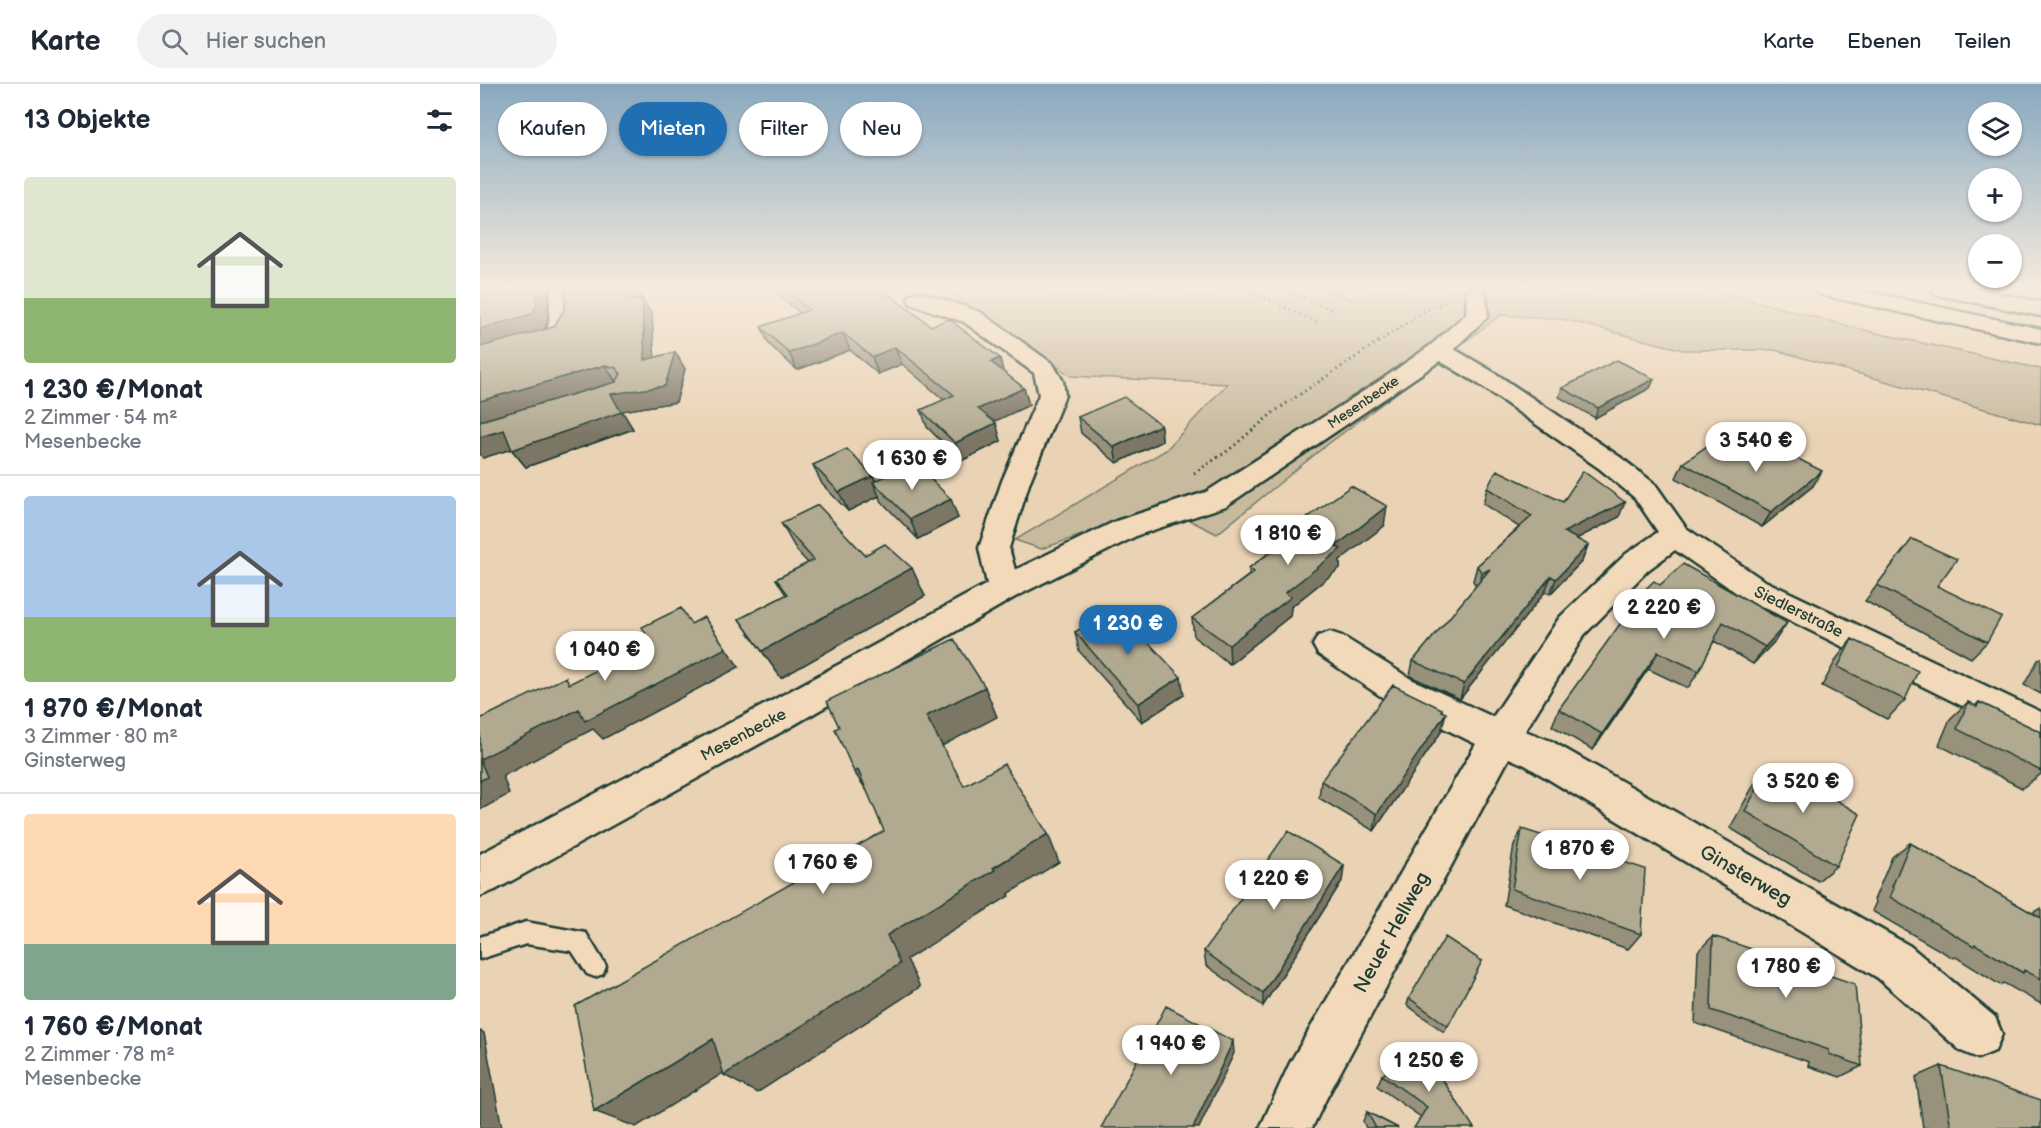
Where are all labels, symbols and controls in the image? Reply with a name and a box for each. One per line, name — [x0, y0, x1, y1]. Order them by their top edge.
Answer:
search box — [137, 14, 557, 68]
text: Karte — [30, 25, 101, 58]
icon: search — [158, 25, 191, 58]
text: Hier suchen — [206, 28, 326, 55]
text: Karte — [1763, 29, 1814, 54]
text: Ebenen — [1847, 29, 1921, 54]
text: Teilen — [1954, 29, 2011, 54]
chip: Kaufen — [498, 102, 607, 156]
chip: Mieten — [619, 102, 727, 156]
chip: Filter — [739, 102, 828, 156]
chip: Neu — [840, 102, 922, 156]
map controls — [1968, 102, 2022, 288]
button: layers — [1968, 102, 2022, 156]
icon: filters — [423, 104, 456, 137]
text: 13 Objekte — [24, 105, 150, 136]
button: + — [1968, 168, 2022, 222]
icon: home — [186, 216, 294, 324]
button: − — [1968, 234, 2022, 288]
street label: Mesenbecke — [1324, 372, 1402, 432]
text: 1 230 €/Monat — [24, 375, 203, 406]
text: 2 Zimmer · 54 m² — [24, 406, 178, 430]
pin: 3 540 € — [1701, 422, 1811, 473]
text: 3 540 € — [1719, 429, 1793, 453]
text: Mesenbecke — [24, 430, 141, 454]
pin: 1 630 € — [857, 440, 967, 491]
text: 1 630 € — [877, 447, 947, 471]
pin: 1 810 € — [1233, 515, 1343, 566]
text: 1 810 € — [1254, 522, 1322, 546]
icon: home — [186, 535, 294, 643]
street label: Siedlerstraße — [1751, 583, 1846, 642]
pin: 2 220 € — [1609, 589, 1719, 640]
text: 2 220 € — [1627, 596, 1701, 620]
pin: 1 230 € — [1073, 605, 1183, 656]
text: 1 230 € — [1093, 612, 1163, 636]
pin: 1 040 € — [550, 631, 660, 682]
text: 1 040 € — [570, 638, 641, 662]
text: 1 870 €/Monat — [24, 694, 203, 725]
street label: Mesenbecke — [698, 705, 790, 766]
text: 3 Zimmer · 80 m² — [24, 725, 178, 749]
text: Ginsterweg — [24, 749, 126, 773]
pin: 3 520 € — [1748, 763, 1858, 814]
text: 3 520 € — [1766, 770, 1840, 794]
pin: 1 870 € — [1525, 830, 1635, 881]
text: 1 870 € — [1545, 837, 1615, 861]
street label: Ginsterweg — [1695, 840, 1796, 912]
pin: 1 760 € — [768, 844, 878, 895]
text: 1 760 € — [788, 851, 858, 875]
icon: home — [186, 853, 294, 961]
pin: 1 220 € — [1219, 860, 1329, 911]
text: 1 220 € — [1239, 867, 1309, 891]
street label: Neuer Hellweg — [1349, 868, 1435, 997]
pin: 1 780 € — [1731, 948, 1841, 999]
text: 1 780 € — [1751, 955, 1821, 979]
text: 1 760 €/Monat — [24, 1012, 202, 1043]
pin: 1 940 € — [1116, 1025, 1226, 1076]
text: 1 940 € — [1136, 1032, 1206, 1056]
pin: 1 250 € — [1374, 1042, 1484, 1093]
text: 2 Zimmer · 78 m² — [24, 1043, 175, 1067]
text: 1 250 € — [1394, 1049, 1464, 1073]
text: Mesenbecke — [24, 1067, 141, 1091]

